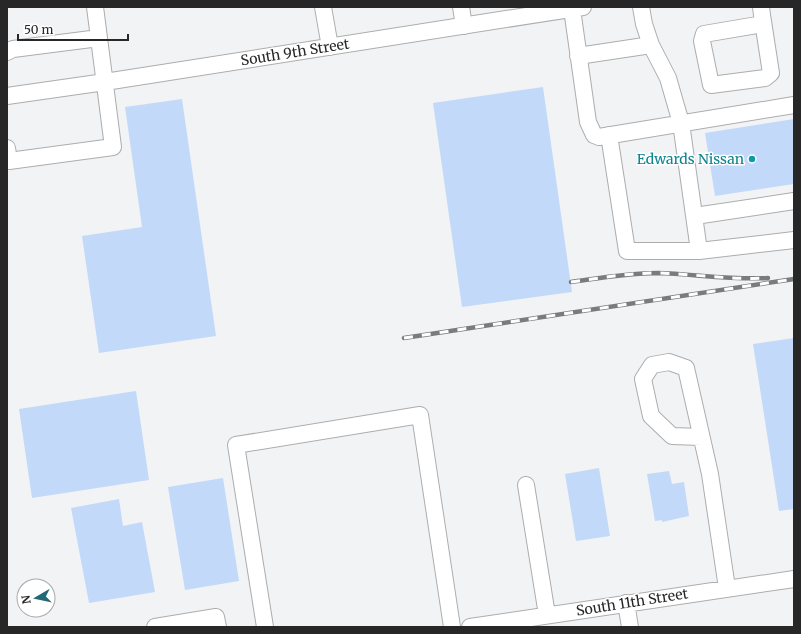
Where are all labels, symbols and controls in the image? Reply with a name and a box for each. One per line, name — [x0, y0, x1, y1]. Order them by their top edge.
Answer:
scale bar — [18, 16, 128, 42]
text: 50 m — [24, 22, 53, 37]
street label: South 9th Street — [239, 34, 351, 69]
place label: Edwards Nissan — [637, 150, 744, 168]
marker: Edwards Nissan — [747, 154, 757, 164]
north arrow — [16, 578, 56, 618]
street label: South 11th Street — [575, 584, 690, 620]
text: N — [18, 594, 34, 605]

